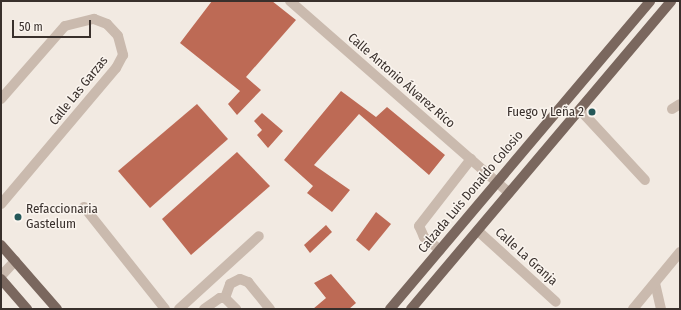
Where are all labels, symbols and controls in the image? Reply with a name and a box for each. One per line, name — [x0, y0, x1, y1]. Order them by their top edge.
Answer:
scale bar — [14, 12, 93, 38]
text: 50 m — [19, 20, 43, 34]
street label: Calle Antonio Álvarez Rico — [344, 30, 458, 132]
street label: Calle Las Garzas — [46, 53, 112, 129]
place label: Fuego y Leña 2 — [507, 104, 584, 120]
marker: Fuego y Leña 2 — [587, 107, 597, 117]
street label: Calzada Luis Donaldo Colosio — [415, 128, 527, 256]
place label: Refaccionaria Gastelum — [26, 202, 98, 233]
marker: Refaccionaria Gastelum — [13, 212, 23, 222]
street label: Calle La Granja — [492, 225, 560, 289]

